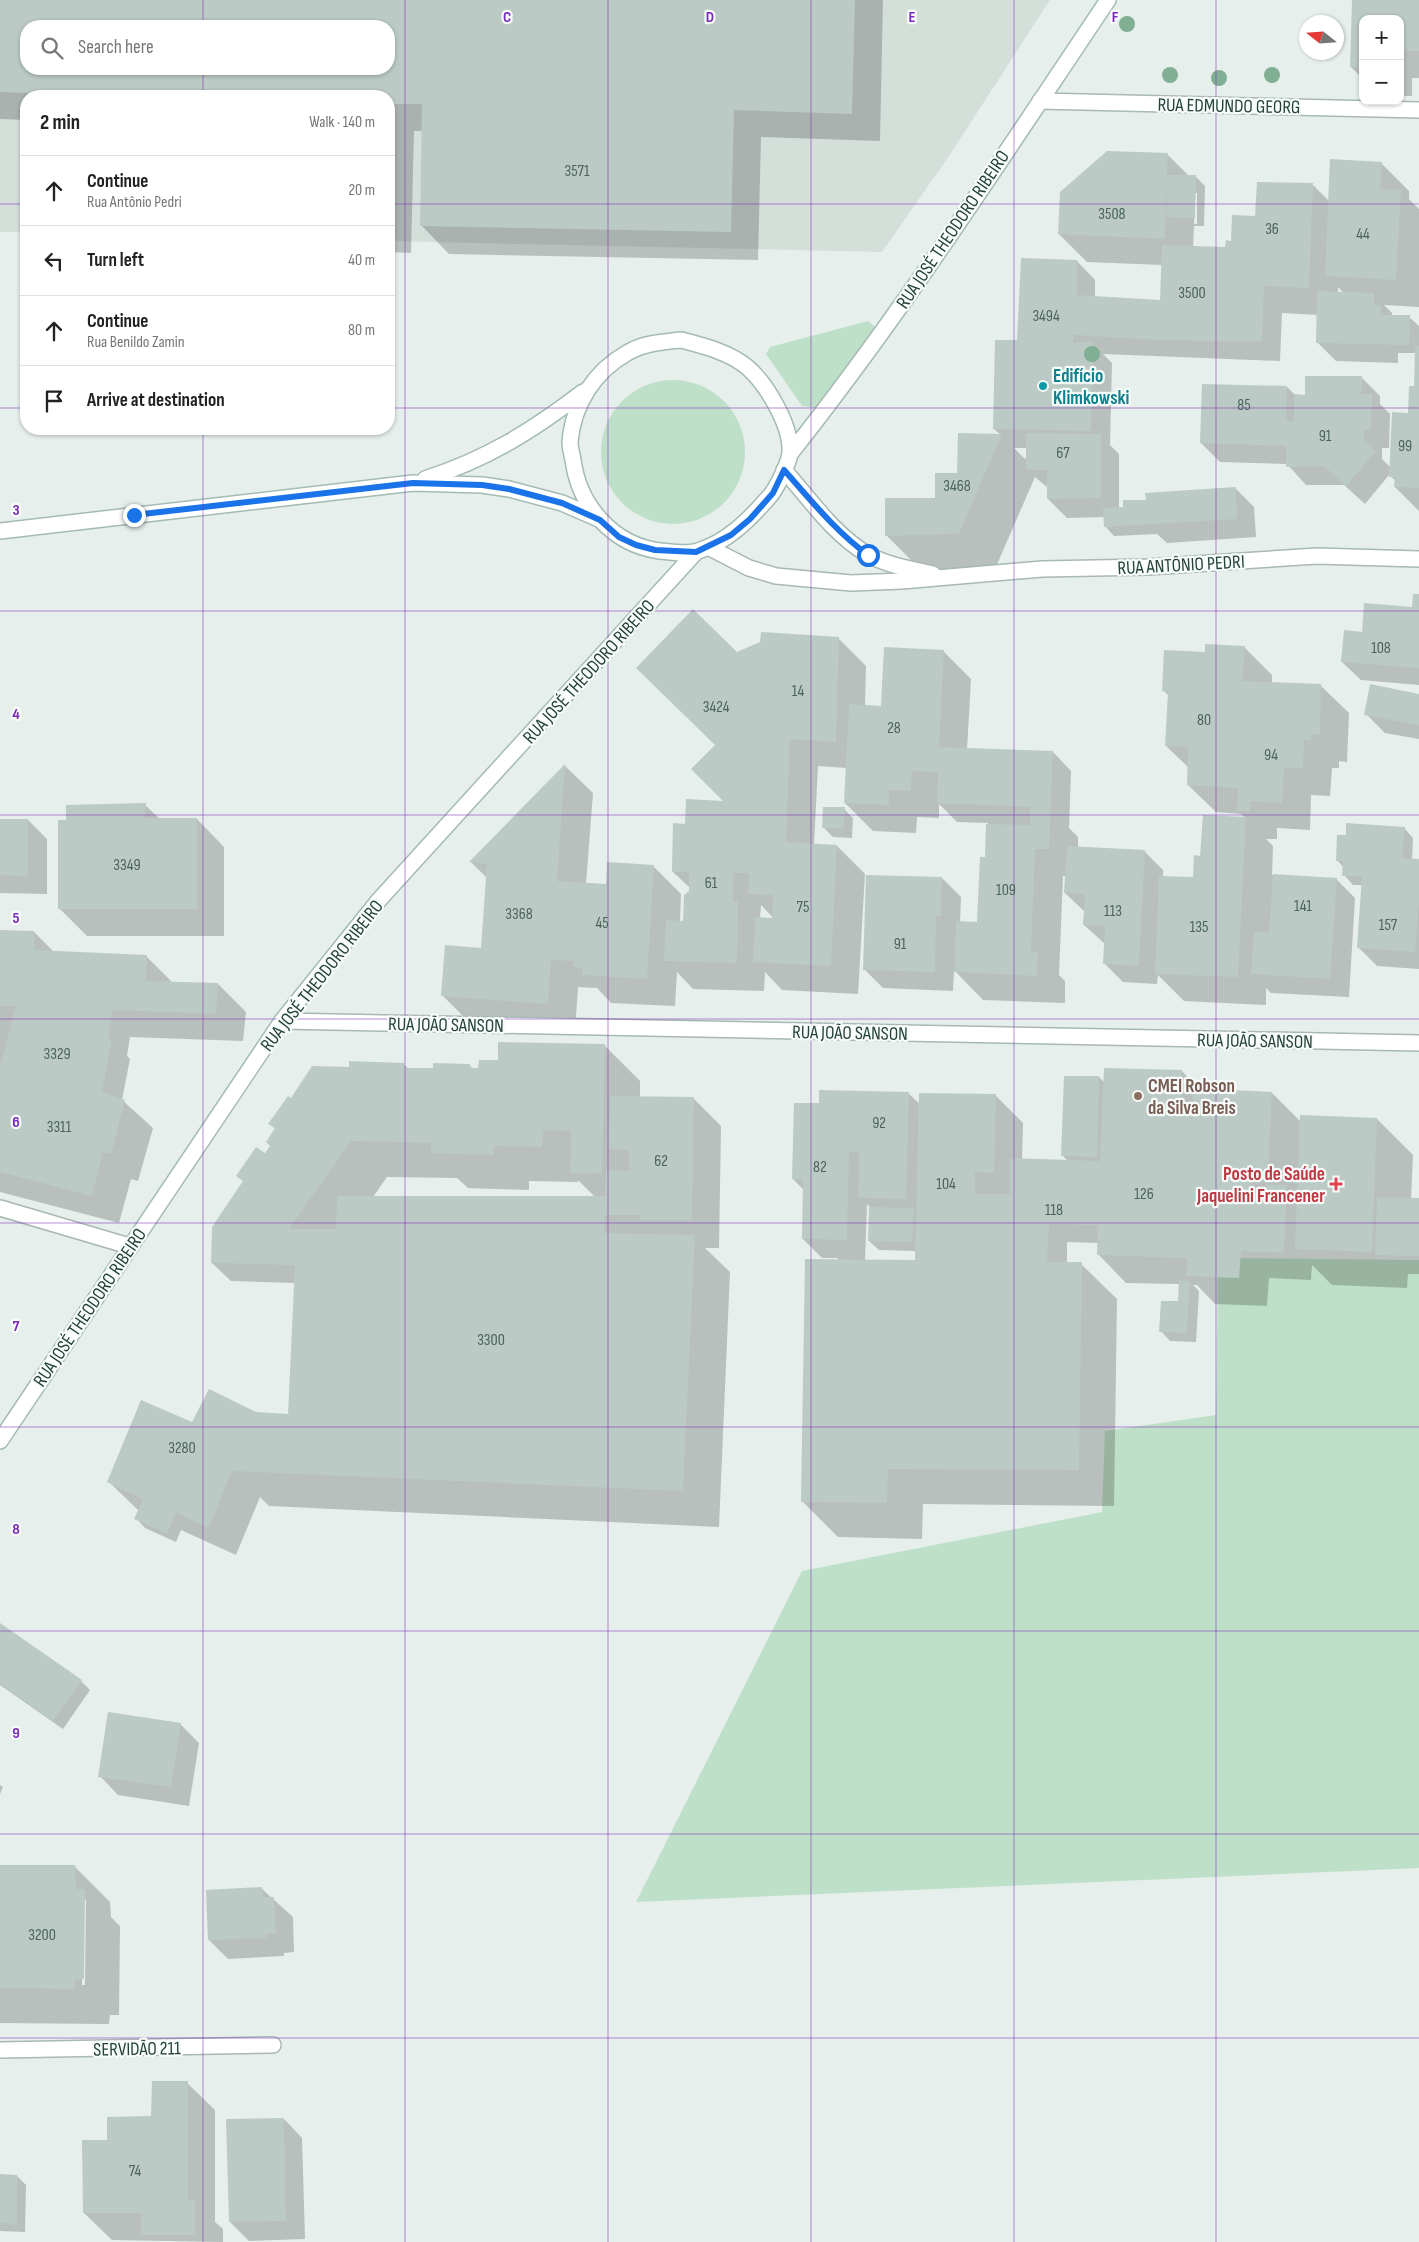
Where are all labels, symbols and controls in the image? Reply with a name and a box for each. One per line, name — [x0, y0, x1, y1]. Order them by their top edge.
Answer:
text: C — [503, 8, 511, 27]
text: D — [706, 8, 714, 27]
text: E — [909, 8, 916, 27]
text: F — [1112, 8, 1119, 27]
north arrow — [1299, 15, 1344, 60]
map controls — [1359, 15, 1404, 105]
button: + — [1359, 15, 1404, 60]
search box — [20, 20, 395, 75]
icon: search — [38, 34, 66, 62]
text: Search here — [78, 36, 154, 59]
button: − — [1359, 60, 1404, 105]
street label: RUA EDMUNDO GEORG — [1157, 94, 1301, 119]
text: 2 min — [40, 110, 80, 135]
text: Walk · 140 m — [309, 113, 375, 132]
street label: RUA JOSÉ THEODORO RIBEIRO — [892, 146, 1015, 313]
house number: 3571 — [564, 162, 590, 181]
text: Continue — [87, 170, 148, 193]
icon: ahead — [40, 177, 68, 205]
text: 20 m — [348, 181, 375, 200]
text: Rua Antônio Pedri — [87, 193, 182, 212]
house number: 3508 — [1098, 205, 1126, 224]
house number: 36 — [1265, 220, 1279, 239]
house number: 44 — [1356, 225, 1370, 244]
icon: left — [40, 247, 68, 275]
text: Turn left — [87, 249, 144, 272]
text: 40 m — [348, 251, 375, 270]
house number: 3500 — [1178, 284, 1206, 303]
house number: 3494 — [1032, 307, 1060, 326]
text: Continue — [87, 310, 148, 333]
icon: ahead — [40, 317, 68, 345]
text: 80 m — [348, 321, 375, 340]
text: Rua Benildo Zamin — [87, 333, 185, 352]
place label: Edifício Klimkowski — [1053, 365, 1130, 410]
marker: Edifício Klimkowski — [1037, 380, 1049, 392]
icon: arrive — [40, 387, 68, 415]
text: Arrive at destination — [87, 389, 225, 412]
house number: 85 — [1237, 396, 1251, 415]
house number: 91 — [1319, 427, 1332, 446]
house number: 99 — [1398, 437, 1412, 456]
house number: 67 — [1056, 444, 1070, 463]
house number: 3468 — [943, 477, 971, 496]
text: 3 — [12, 501, 20, 520]
route end — [123, 504, 146, 527]
route start — [857, 544, 880, 567]
street label: RUA ANTÔNIO PEDRI — [1117, 551, 1245, 580]
street label: RUA JOSÉ THEODORO RIBEIRO — [518, 595, 660, 749]
house number: 108 — [1371, 639, 1391, 658]
house number: 14 — [792, 682, 804, 701]
house number: 3424 — [703, 698, 730, 717]
text: 4 — [12, 705, 20, 724]
house number: 80 — [1197, 711, 1211, 730]
house number: 28 — [887, 719, 901, 738]
house number: 94 — [1264, 746, 1278, 765]
house number: 3349 — [113, 856, 141, 875]
house number: 61 — [705, 874, 718, 893]
house number: 109 — [996, 881, 1016, 900]
street label: RUA JOSÉ THEODORO RIBEIRO — [256, 896, 389, 1056]
house number: 141 — [1294, 897, 1312, 916]
house number: 75 — [797, 898, 809, 917]
house number: 113 — [1104, 902, 1122, 921]
house number: 3368 — [505, 905, 533, 924]
text: 5 — [12, 909, 20, 928]
house number: 45 — [595, 914, 609, 933]
house number: 157 — [1379, 916, 1398, 935]
house number: 135 — [1190, 918, 1208, 937]
house number: 91 — [894, 935, 907, 954]
street label: RUA JOÃO SANSON — [388, 1013, 504, 1038]
street label: RUA JOÃO SANSON — [792, 1021, 908, 1046]
street label: RUA JOÃO SANSON — [1197, 1029, 1313, 1054]
house number: 3329 — [43, 1045, 71, 1064]
place label: CMEI Robson da Silva Breis — [1148, 1075, 1236, 1120]
marker: CMEI Robson da Silva Breis — [1132, 1090, 1144, 1102]
text: 6 — [12, 1113, 20, 1132]
house number: 92 — [872, 1114, 886, 1133]
house number: 3311 — [47, 1118, 72, 1137]
house number: 62 — [654, 1152, 668, 1171]
house number: 82 — [813, 1158, 827, 1177]
place label: Posto de Saúde Jaquelini Francener — [1196, 1163, 1325, 1208]
house number: 104 — [936, 1175, 956, 1194]
marker: Posto de Saúde Jaquelini Francener — [1329, 1177, 1343, 1191]
house number: 126 — [1134, 1185, 1154, 1204]
house number: 118 — [1045, 1201, 1063, 1220]
street label: RUA JOSÉ THEODORO RIBEIRO — [29, 1224, 152, 1391]
text: 7 — [13, 1317, 20, 1336]
house number: 3300 — [477, 1331, 505, 1350]
house number: 3280 — [168, 1439, 196, 1458]
text: 8 — [12, 1520, 20, 1539]
text: 9 — [12, 1724, 20, 1743]
house number: 3200 — [28, 1926, 56, 1945]
street label: SERVIDÃO 211 — [93, 2037, 181, 2062]
house number: 74 — [129, 2162, 141, 2181]

